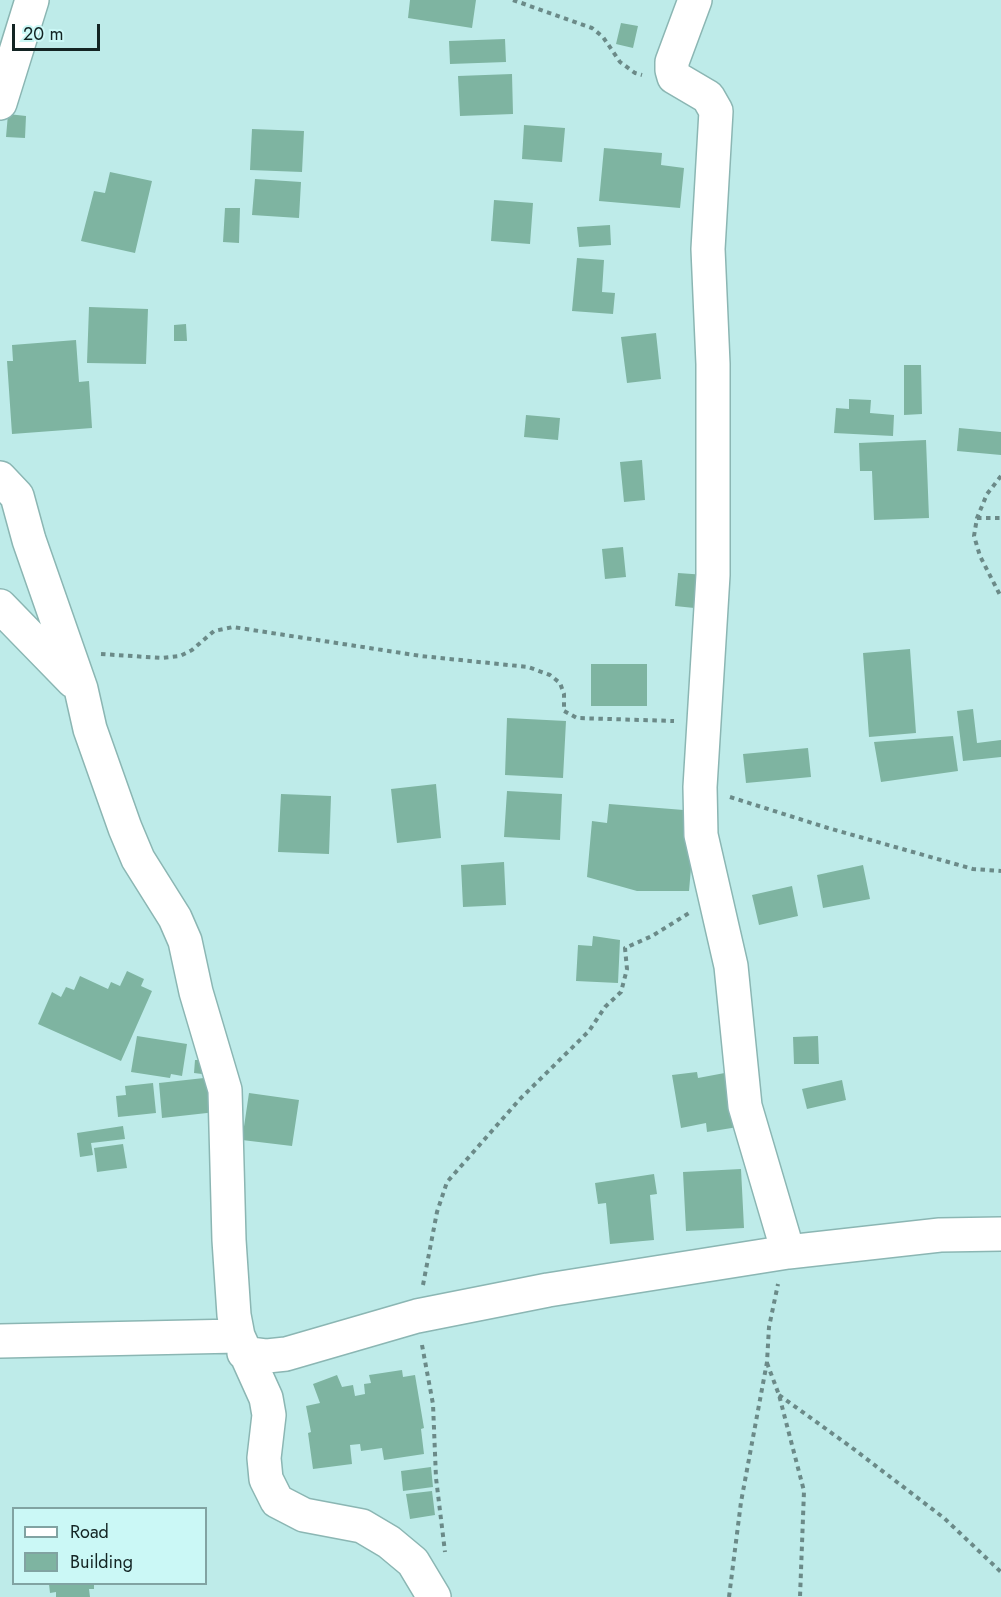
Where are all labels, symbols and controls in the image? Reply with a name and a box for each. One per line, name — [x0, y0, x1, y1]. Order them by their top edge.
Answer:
scale bar — [15, 12, 104, 50]
text: 20 m — [23, 21, 63, 47]
legend — [12, 1507, 207, 1585]
text: Road — [70, 1519, 109, 1545]
text: Building — [70, 1549, 133, 1575]

